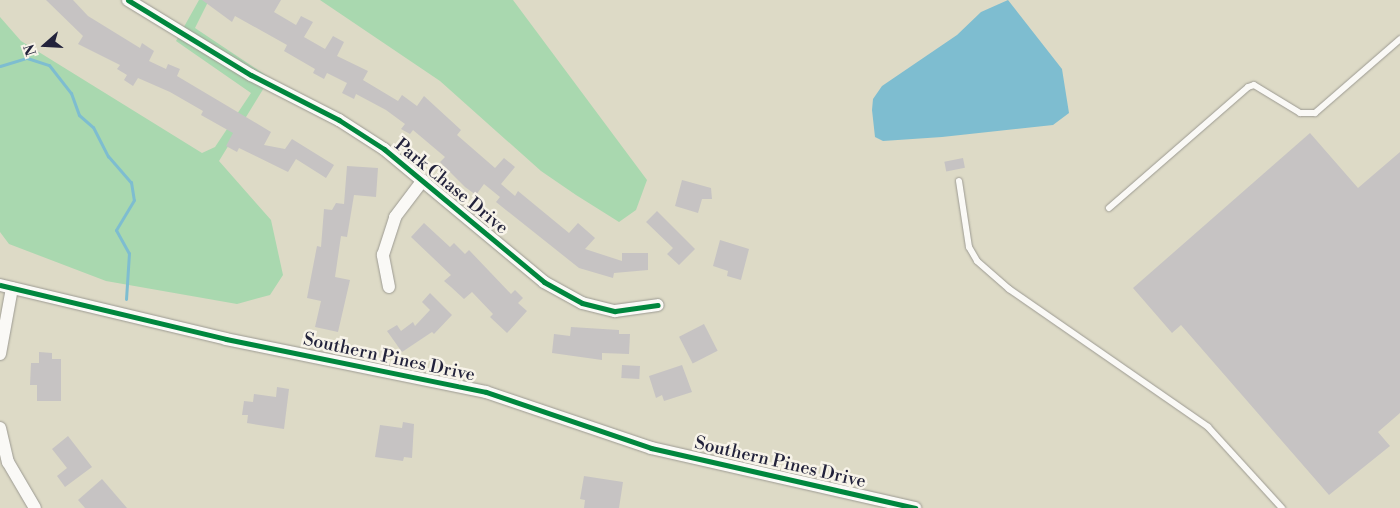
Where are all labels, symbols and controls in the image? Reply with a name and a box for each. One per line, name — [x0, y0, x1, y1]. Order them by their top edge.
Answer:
north arrow — [20, 20, 70, 70]
text: N — [21, 42, 41, 58]
street label: Park Chase Drive — [390, 135, 512, 239]
street label: Southern Pines Drive — [301, 329, 477, 387]
street label: Southern Pines Drive — [692, 433, 868, 493]

